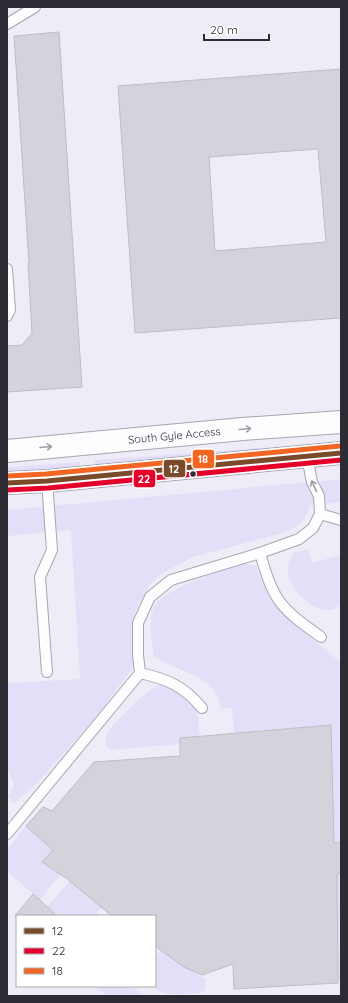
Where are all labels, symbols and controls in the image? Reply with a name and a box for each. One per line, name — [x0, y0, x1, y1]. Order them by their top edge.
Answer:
scale bar — [204, 16, 269, 42]
text: 20 m — [210, 22, 238, 37]
street label: South Gyle Access — [127, 424, 221, 447]
one-way arrow — [238, 425, 251, 432]
one-way arrow — [39, 444, 52, 451]
line badge: 18 — [192, 449, 215, 469]
text: 18 — [198, 452, 208, 466]
line badge: 12 — [163, 459, 186, 478]
text: 12 — [169, 462, 179, 476]
line badge: 22 — [133, 469, 156, 488]
unlabelled marker — [188, 469, 198, 479]
text: 22 — [138, 472, 150, 486]
one-way arrow — [310, 480, 317, 492]
legend — [16, 915, 156, 987]
text: 12 — [52, 923, 63, 938]
text: 22 — [52, 943, 66, 958]
text: 18 — [52, 963, 63, 978]

